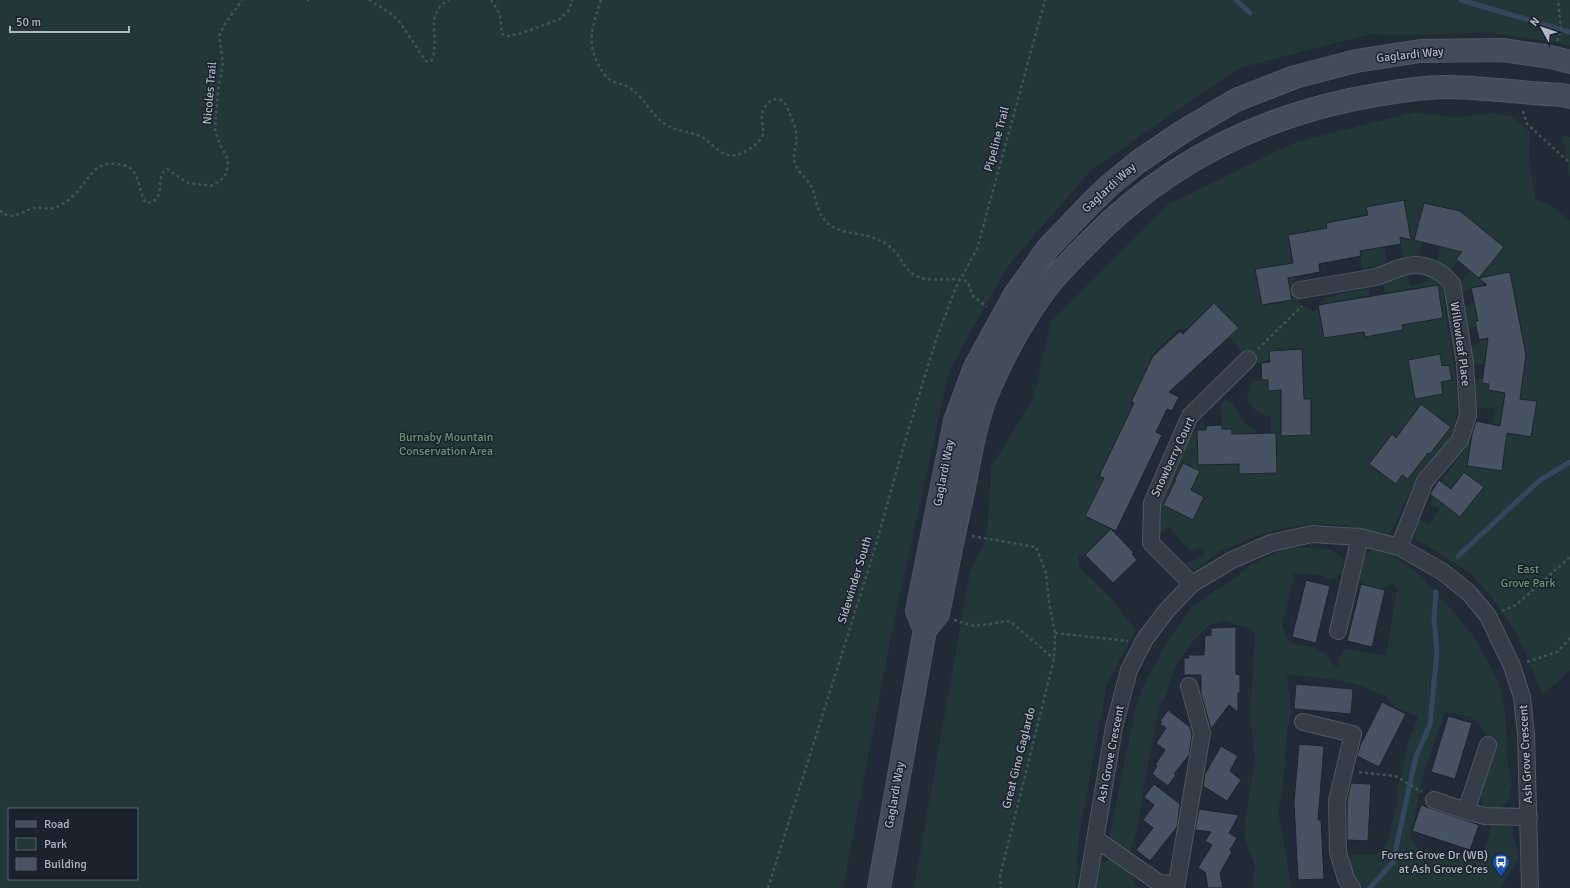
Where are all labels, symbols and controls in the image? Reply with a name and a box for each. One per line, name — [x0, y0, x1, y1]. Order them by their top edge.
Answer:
scale bar — [10, 8, 129, 34]
north arrow — [1522, 8, 1562, 48]
text: 50 m — [16, 15, 41, 30]
text: N — [1527, 15, 1542, 29]
street label: Gaglardi Way — [1376, 44, 1445, 66]
street label: Nicoles Trail — [200, 60, 220, 125]
street label: Pipeline Trail — [981, 104, 1013, 173]
street label: Gaglardi Way — [1079, 160, 1139, 216]
street label: Willowleaf Place — [1447, 301, 1473, 387]
street label: Snowberry Court — [1148, 415, 1198, 499]
park label: Burnaby Mountain Conservation Area — [399, 430, 493, 459]
street label: Gaglardi Way — [930, 438, 958, 508]
street label: Sidewinder South — [835, 535, 875, 625]
park label: East Grove Park — [1500, 562, 1556, 591]
street label: Ash Grove Crescent — [1094, 704, 1128, 804]
street label: Ash Grove Crescent — [1516, 704, 1536, 804]
street label: Great Gino Gaglardo — [999, 706, 1039, 810]
street label: Gaglardi Way — [882, 760, 908, 830]
legend — [8, 808, 138, 880]
text: Road — [44, 817, 70, 832]
text: Park — [44, 837, 67, 852]
place label: Forest Grove Dr (WB) at Ash Grove Cres — [1381, 848, 1488, 877]
bus stop icon: Forest Grove Dr (WB) at Ash Grove Cres — [1491, 852, 1511, 877]
text: Building — [44, 857, 87, 872]

